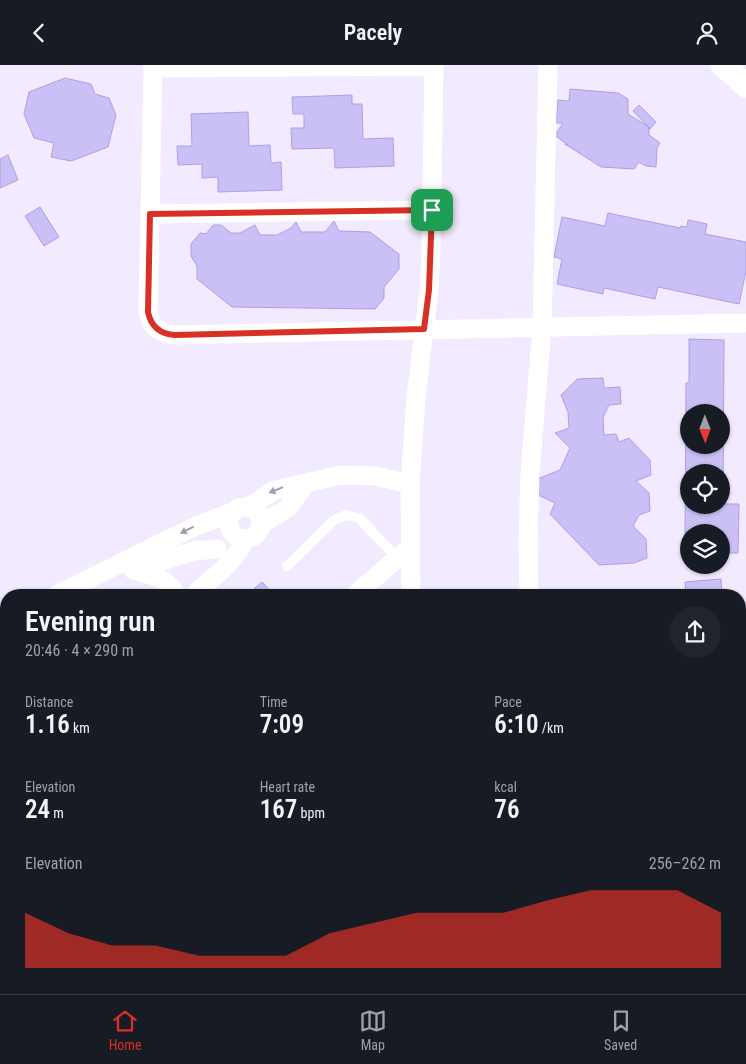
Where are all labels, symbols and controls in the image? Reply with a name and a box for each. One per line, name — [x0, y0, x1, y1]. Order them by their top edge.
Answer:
icon: back — [25, 19, 53, 47]
icon: person — [693, 19, 721, 47]
text: Pacely — [344, 20, 402, 45]
pin — [411, 189, 453, 231]
icon: arrive — [418, 196, 446, 224]
north arrow — [680, 404, 730, 454]
map controls — [680, 404, 730, 574]
button: locate — [680, 464, 730, 514]
one-way arrow — [269, 487, 283, 495]
button: layers — [680, 524, 730, 574]
one-way arrow — [180, 526, 194, 534]
text: Evening run — [25, 605, 155, 638]
button: share — [669, 606, 721, 658]
text: 20:46 · 4 × 290 m — [25, 641, 134, 660]
text: Distance — [25, 694, 73, 710]
text: Time — [260, 694, 287, 710]
text: Pace — [494, 694, 522, 710]
text: 1.16 — [25, 710, 70, 739]
text: 7:09 — [260, 710, 304, 739]
text: 6:10 — [494, 710, 539, 739]
text: km — [70, 720, 90, 736]
text: /km — [539, 720, 564, 736]
text: Elevation — [25, 779, 75, 795]
text: Heart rate — [260, 779, 315, 795]
text: kcal — [494, 779, 517, 795]
text: 24 — [25, 795, 50, 824]
text: 167 — [260, 795, 297, 824]
text: 76 — [494, 795, 519, 824]
text: m — [50, 805, 64, 821]
text: bpm — [297, 805, 325, 821]
text: Elevation — [25, 854, 83, 873]
text: 256–262 m — [649, 854, 721, 873]
tab: Home — [109, 1007, 141, 1053]
tab: Map — [359, 1007, 387, 1053]
tab: Saved — [604, 1007, 637, 1053]

